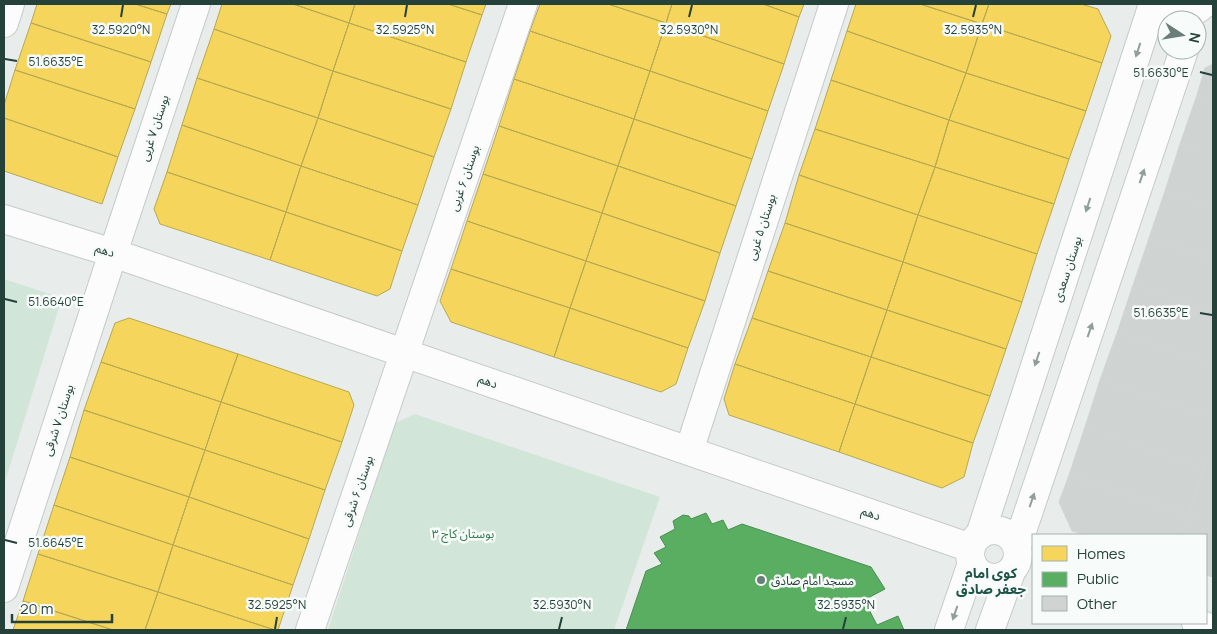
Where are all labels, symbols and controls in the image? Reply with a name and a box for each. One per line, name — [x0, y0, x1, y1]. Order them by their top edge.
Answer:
north arrow — [1157, 10, 1207, 60]
text: 32.5920°N — [92, 21, 150, 38]
text: 32.5925°N — [376, 21, 434, 38]
text: 32.5930°N — [660, 21, 718, 38]
text: 32.5935°N — [944, 21, 1002, 38]
text: N — [1185, 31, 1206, 45]
one-way arrow — [1134, 43, 1142, 58]
text: 51.6635°E — [29, 53, 84, 70]
text: 51.6630°E — [1133, 64, 1189, 81]
street label: بوستان ۷ غربی — [135, 93, 173, 163]
street label: بوستان ۶ غربی — [445, 143, 483, 213]
one-way arrow — [1138, 168, 1146, 183]
street label: بوستان ۵ غربی — [742, 192, 780, 262]
one-way arrow — [1084, 197, 1091, 212]
street label: بوستان سعدی — [1048, 234, 1086, 304]
street label: دهم — [93, 239, 117, 262]
text: 51.6640°E — [28, 293, 84, 310]
text: 51.6635°E — [1134, 304, 1189, 321]
one-way arrow — [1087, 322, 1094, 337]
one-way arrow — [1033, 352, 1041, 367]
street label: دهم — [476, 370, 500, 393]
street label: بوستان ۷ شرقی — [38, 382, 78, 458]
street label: بوستان ۶ شرقی — [337, 453, 377, 529]
one-way arrow — [1028, 492, 1036, 507]
street label: دهم — [859, 502, 883, 525]
park label: بوستان کاج ۳ — [432, 525, 494, 543]
text: 51.6645°E — [28, 534, 84, 551]
legend — [1032, 534, 1207, 624]
text: Homes — [1077, 543, 1126, 564]
district label: کوی امام جعفر صادق — [956, 563, 1026, 598]
text: Public — [1077, 568, 1119, 589]
place label: مسجد امام صادق — [771, 572, 854, 590]
marker: مسجد امام صادق — [755, 574, 767, 586]
scale bar — [12, 592, 112, 624]
text: Other — [1077, 593, 1118, 614]
text: 32.5925°N — [248, 596, 306, 613]
text: 32.5930°N — [533, 596, 591, 613]
text: 32.5935°N — [817, 596, 875, 613]
text: 20 m — [20, 598, 53, 619]
one-way arrow — [950, 606, 958, 621]

